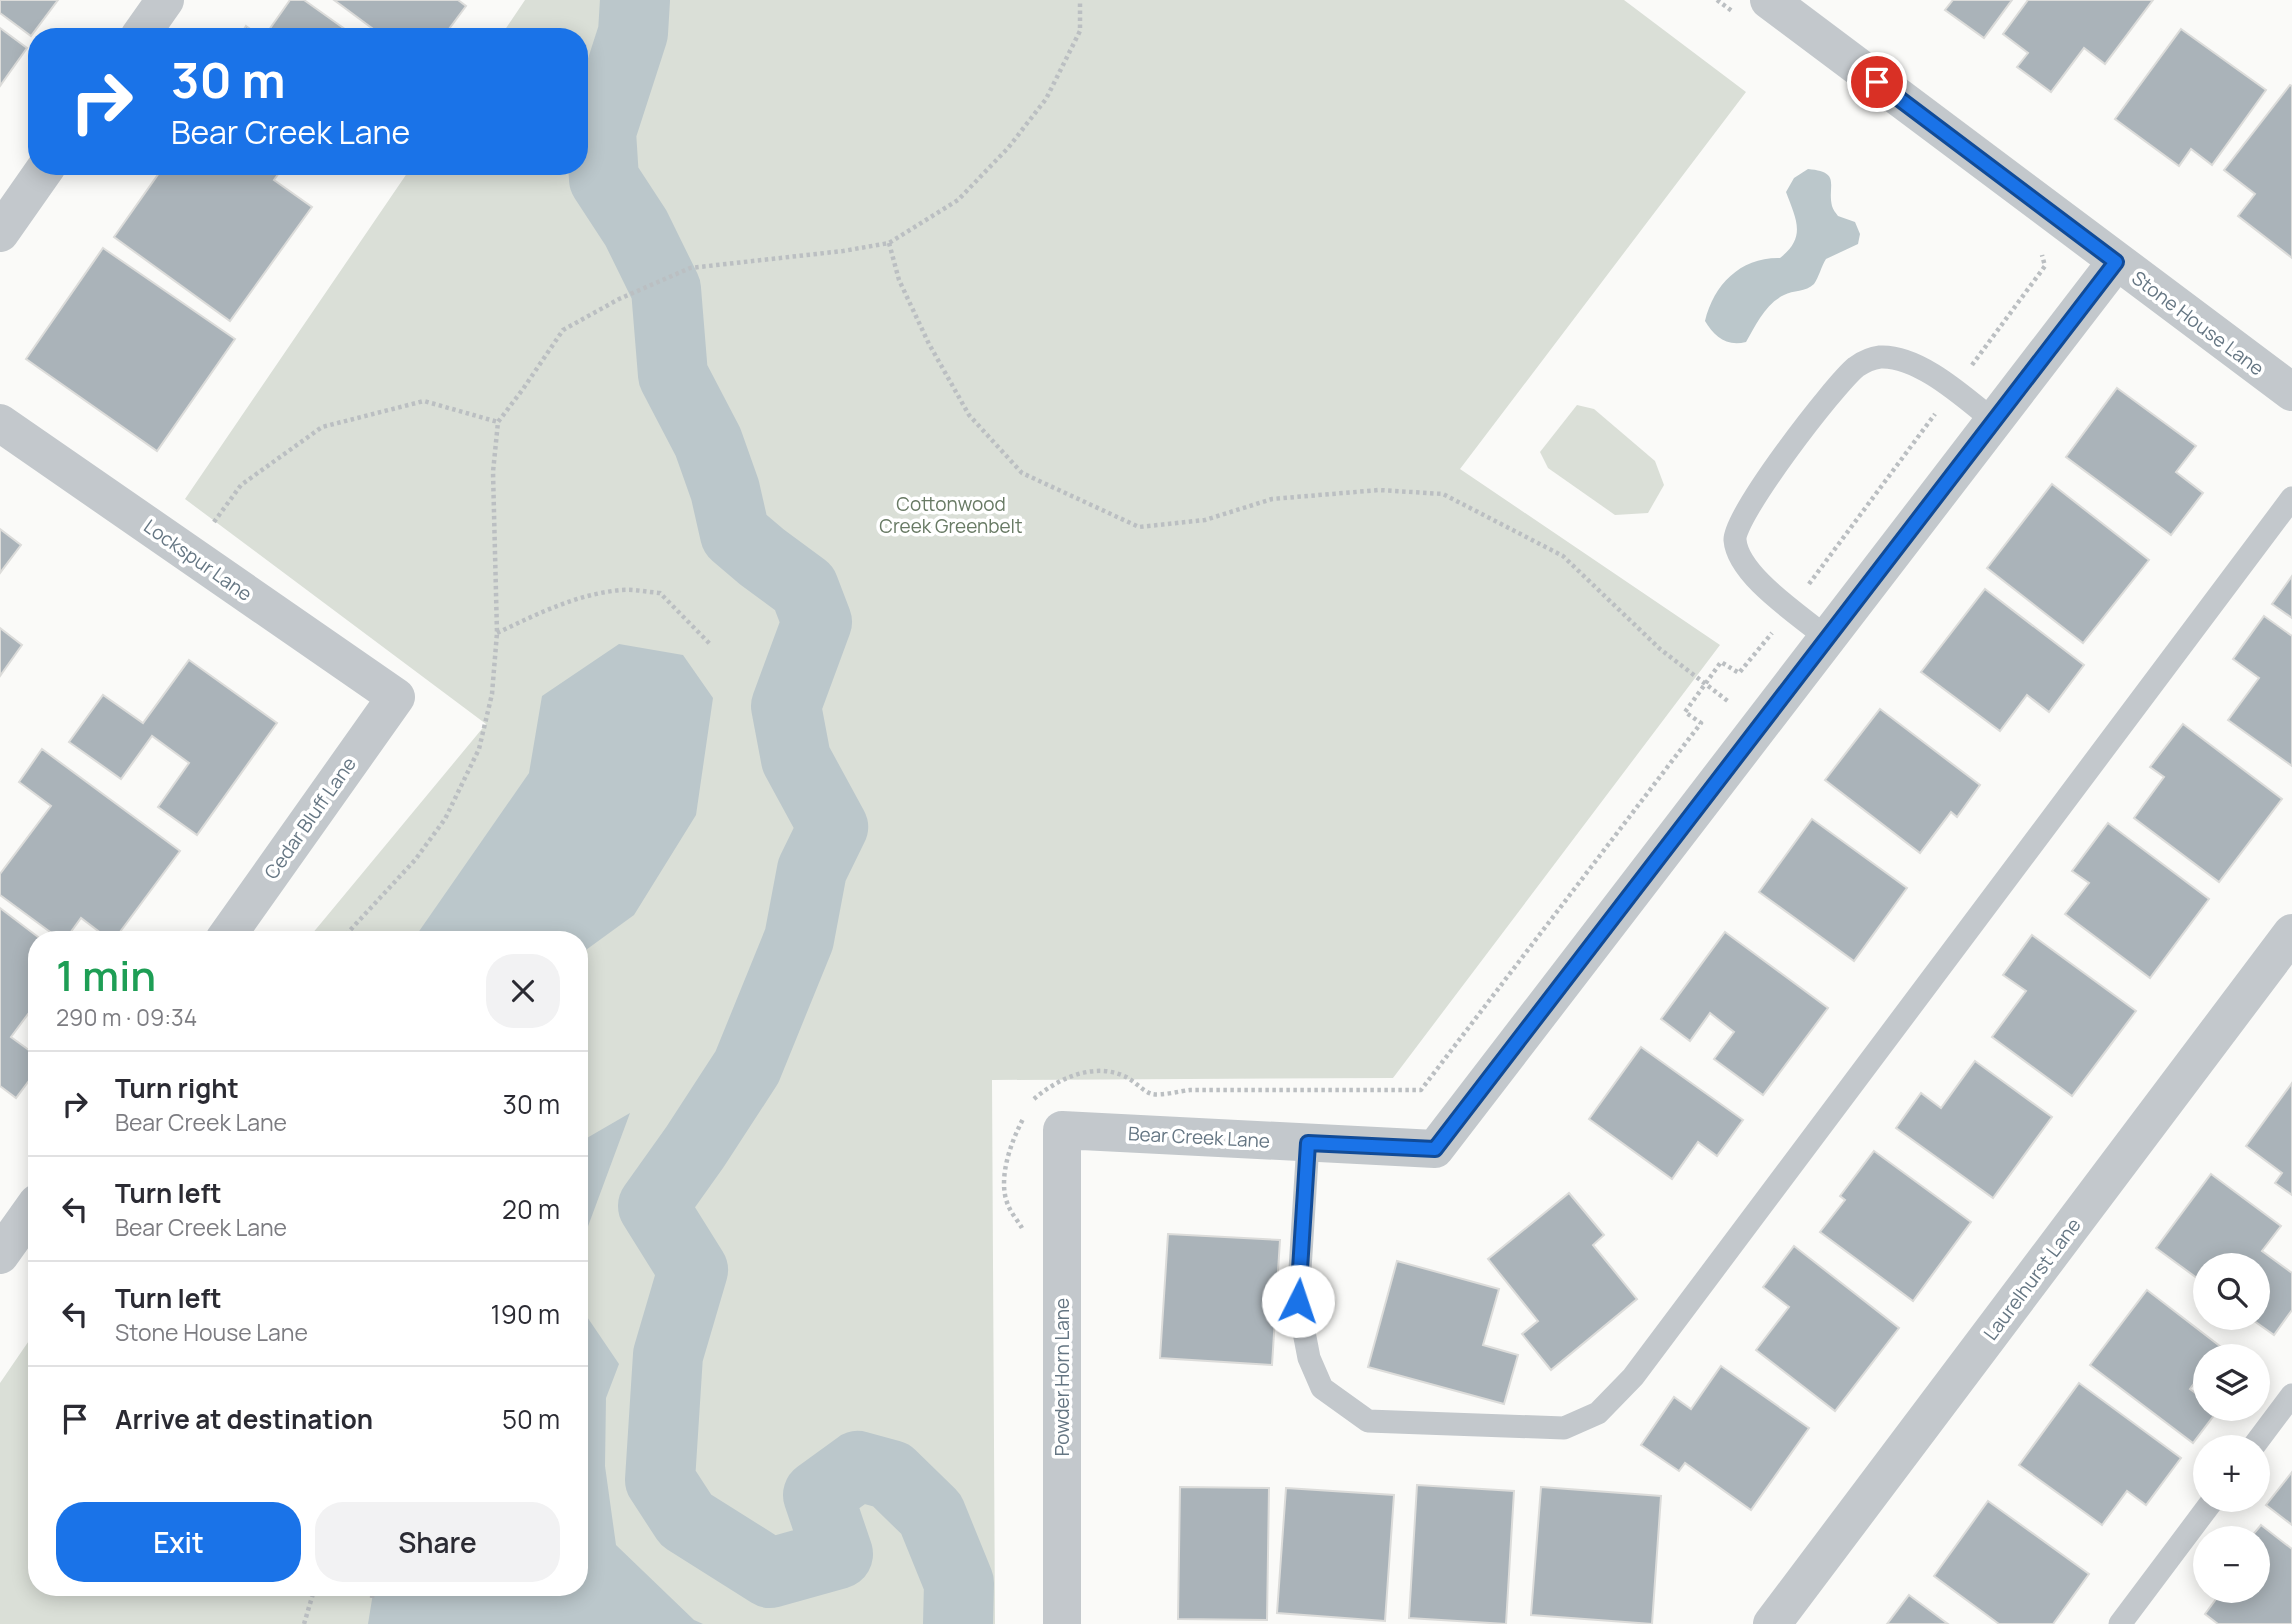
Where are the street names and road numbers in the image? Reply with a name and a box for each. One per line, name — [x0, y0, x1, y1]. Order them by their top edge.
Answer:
street label: Stone House Lane — [2127, 265, 2269, 381]
street label: Lockspur Lane — [139, 513, 257, 607]
street label: Cedar Bluff Lane — [258, 752, 362, 884]
street label: Bear Creek Lane — [1127, 1120, 1271, 1154]
street label: Laurelhurst Lane — [1977, 1213, 2087, 1345]
street label: Powder Horn Lane — [1049, 1298, 1075, 1456]

